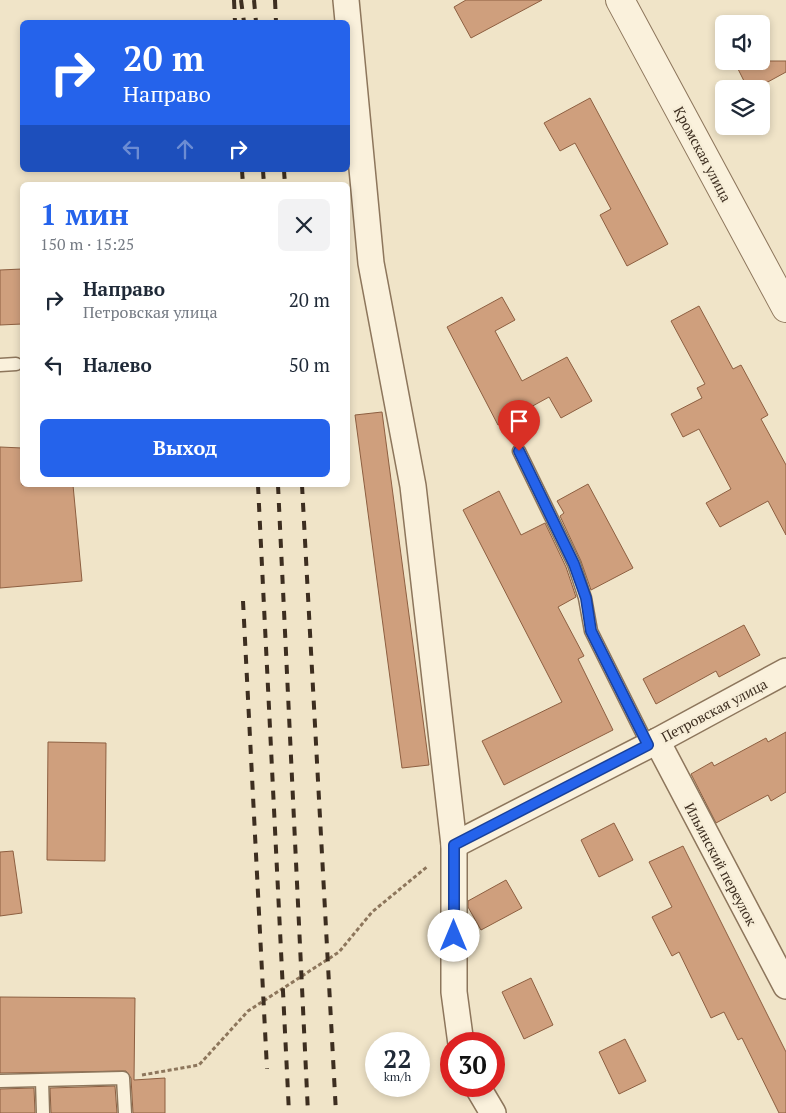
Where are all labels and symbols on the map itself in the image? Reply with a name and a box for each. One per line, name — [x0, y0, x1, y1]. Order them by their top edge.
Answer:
street label: Кромская улица — [670, 103, 736, 205]
pin — [498, 400, 540, 451]
street label: Петровская улица — [658, 674, 770, 746]
street label: Ильинский переулок — [680, 799, 762, 929]
position arrow — [427, 909, 479, 961]
speed limit sign: 30 — [440, 1032, 505, 1097]

